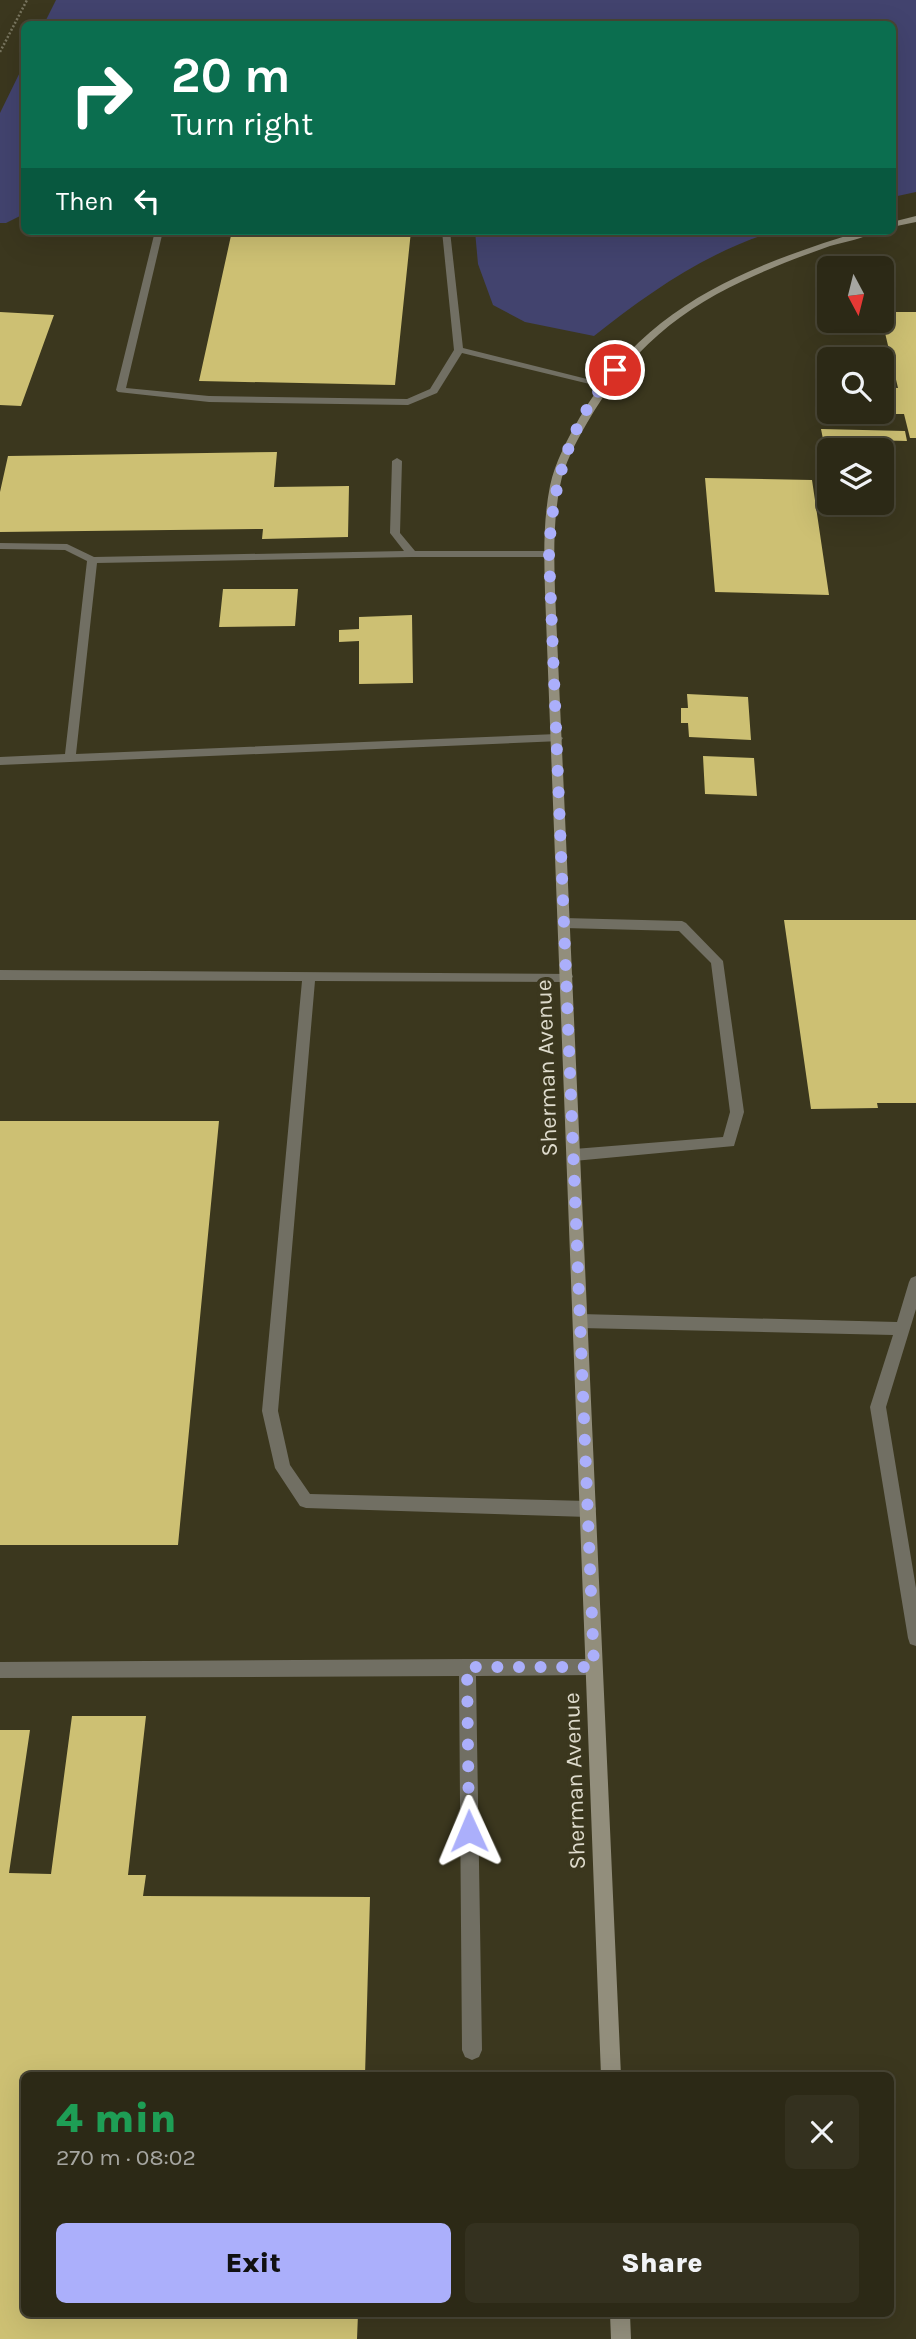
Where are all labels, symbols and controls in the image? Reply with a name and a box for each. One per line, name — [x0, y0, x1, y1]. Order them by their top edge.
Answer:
text: 20 m — [171, 47, 291, 104]
icon: right — [56, 49, 147, 140]
text: Turn right — [171, 106, 313, 143]
icon: left — [128, 182, 166, 220]
text: Then — [56, 186, 114, 217]
north arrow — [817, 256, 894, 332]
map controls — [817, 256, 894, 515]
pin — [585, 340, 645, 400]
button: search — [817, 347, 894, 424]
icon: arrive — [596, 351, 634, 389]
button: layers — [817, 438, 894, 515]
street label: Sherman Avenue — [530, 979, 563, 1157]
street label: Sherman Avenue — [558, 1692, 591, 1870]
position arrow — [432, 1794, 506, 1868]
text: 4 min — [56, 2093, 177, 2143]
button: close — [785, 2095, 859, 2169]
text: 270 m · 08:02 — [56, 2144, 196, 2171]
button: Exit — [56, 2223, 451, 2303]
button: Share — [465, 2223, 859, 2303]

